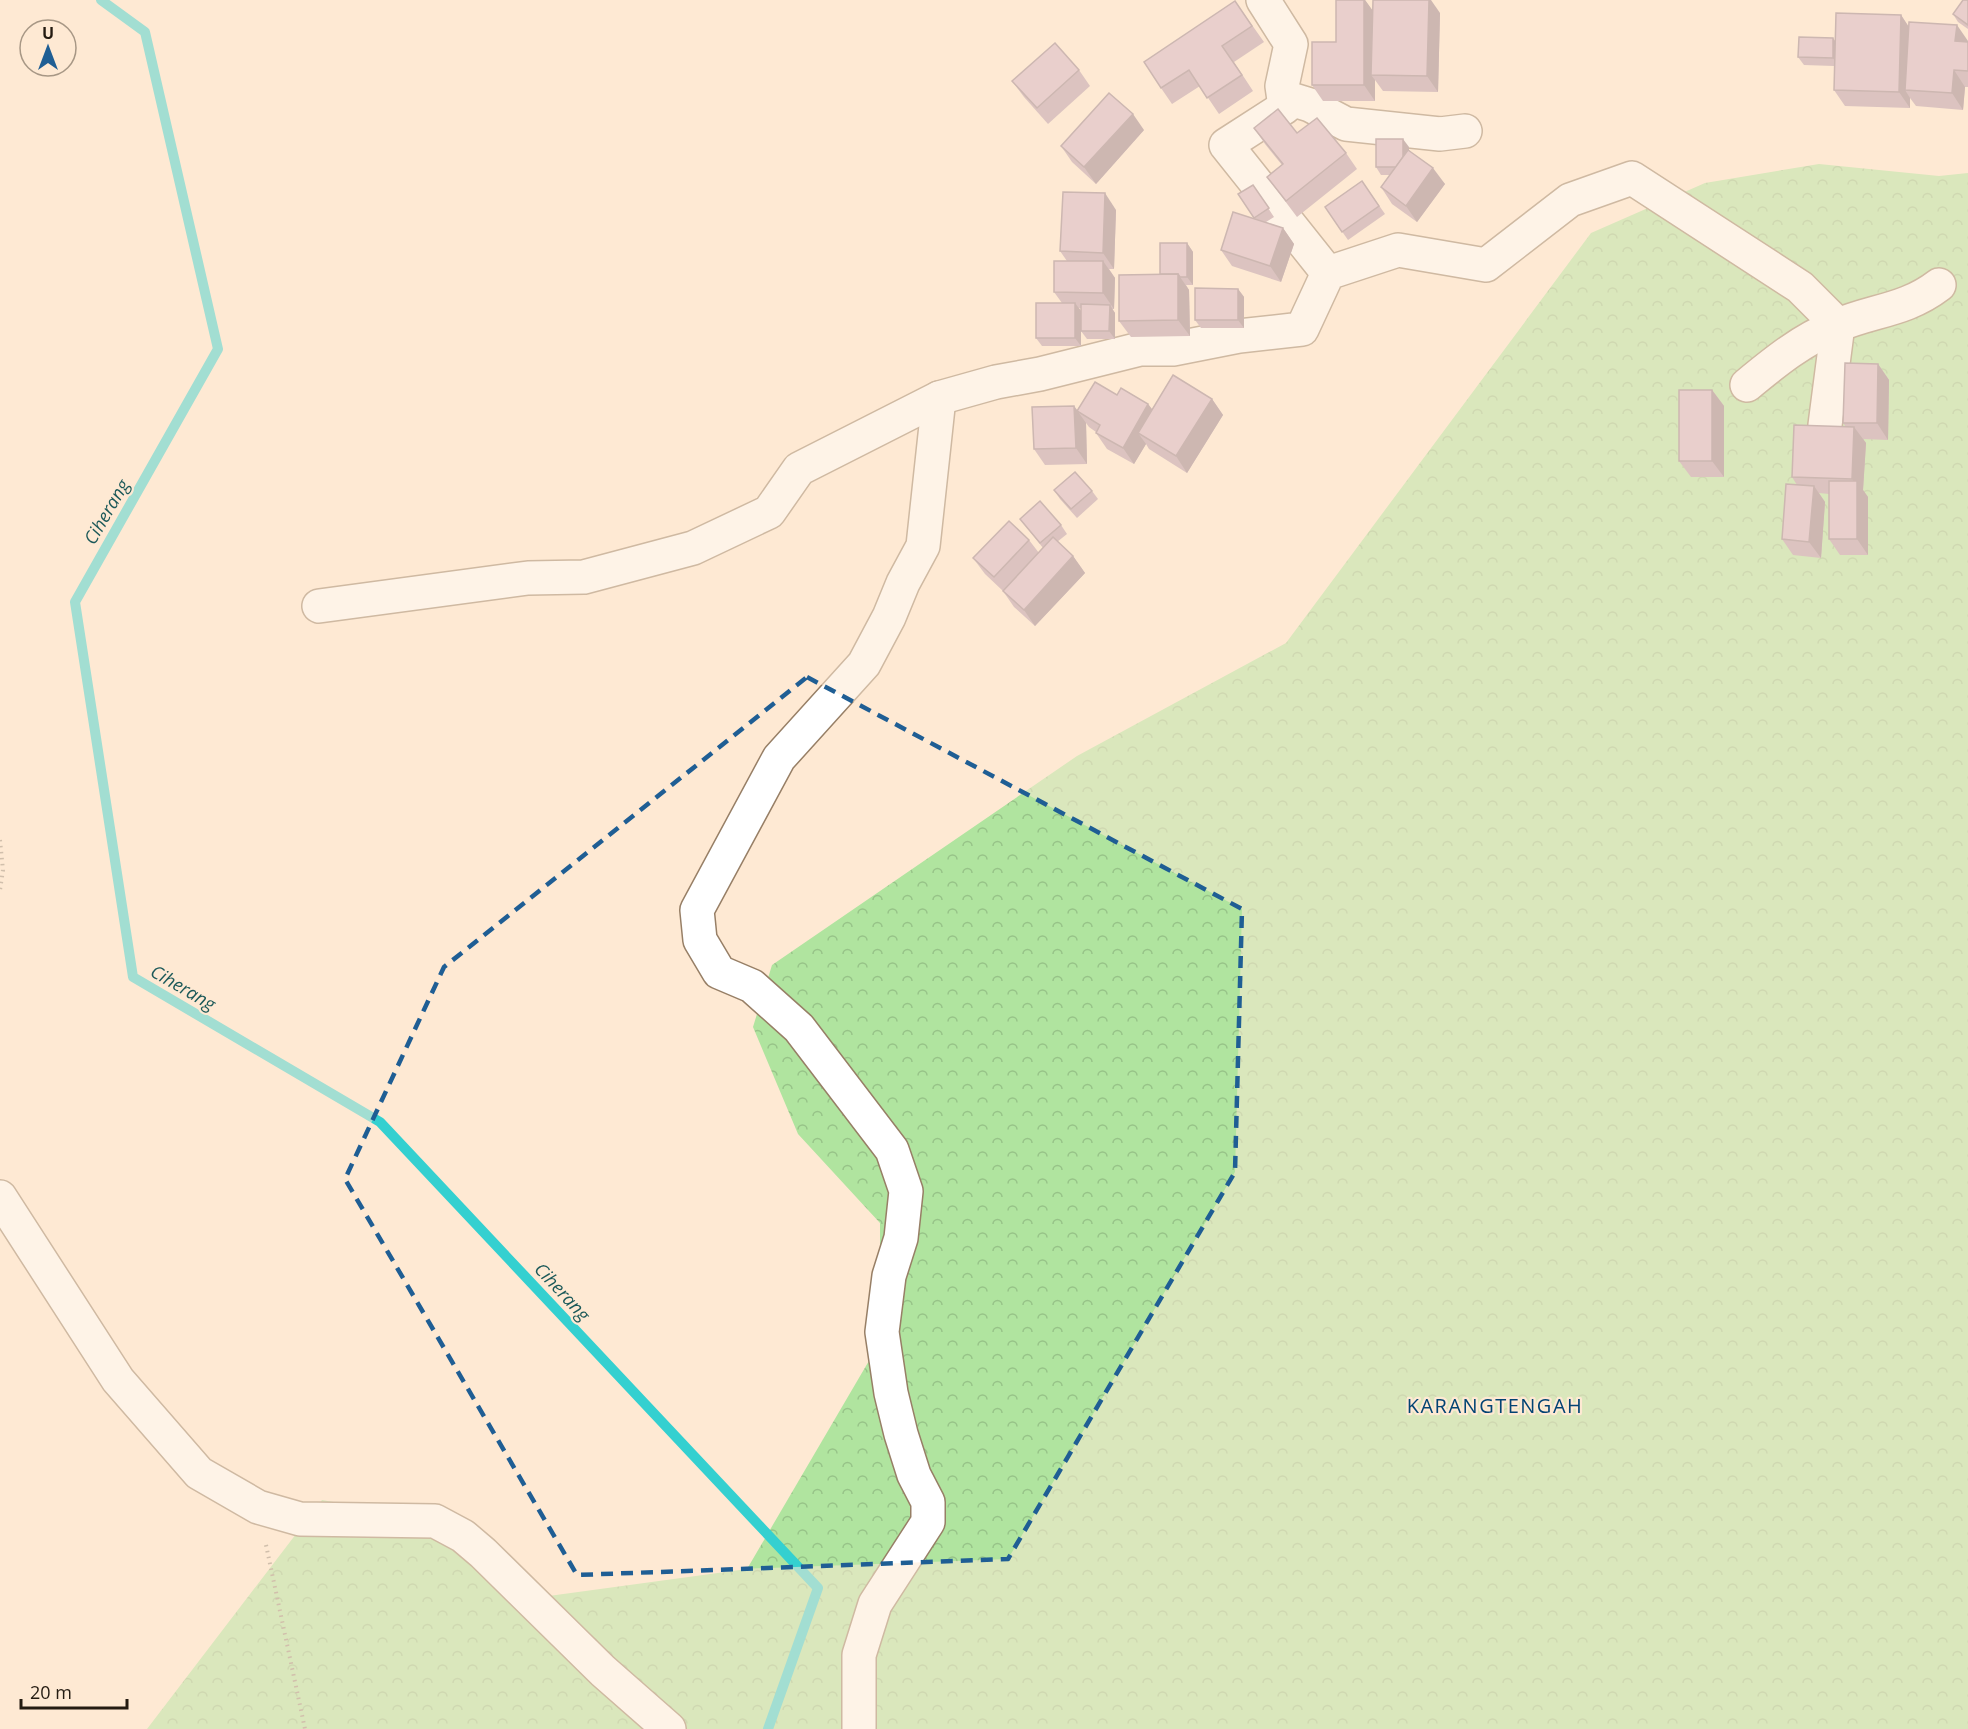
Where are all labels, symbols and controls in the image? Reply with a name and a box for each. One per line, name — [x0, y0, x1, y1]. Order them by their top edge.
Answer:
north arrow — [18, 18, 78, 78]
text: U — [42, 22, 54, 44]
water label: Ciherang — [78, 474, 135, 548]
water label: Ciherang — [147, 959, 221, 1016]
water label: Ciherang — [530, 1257, 596, 1326]
district label: KARANGTENGAH — [1407, 1392, 1583, 1419]
scale bar — [21, 1672, 128, 1710]
text: 20 m — [30, 1680, 72, 1704]

